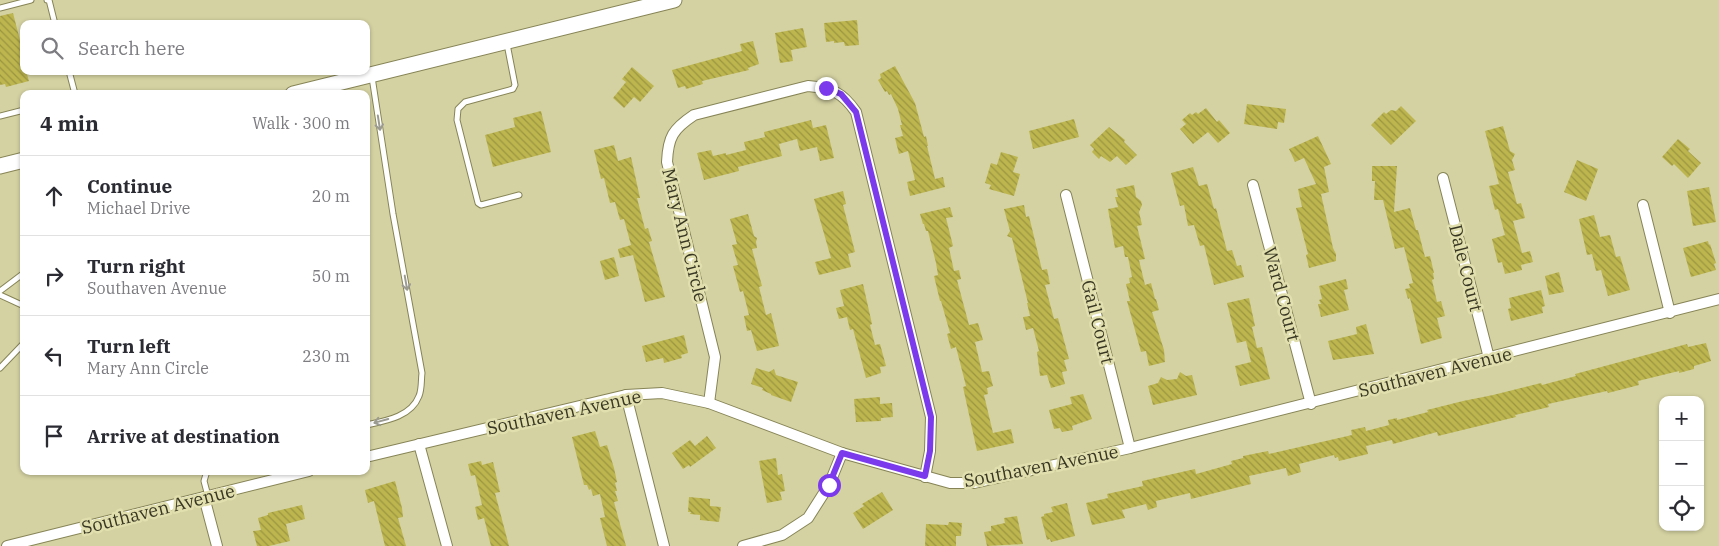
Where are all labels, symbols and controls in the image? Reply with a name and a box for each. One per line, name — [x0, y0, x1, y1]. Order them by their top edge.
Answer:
search box — [20, 20, 370, 75]
icon: search — [38, 34, 66, 62]
text: Search here — [78, 36, 185, 60]
route end — [815, 77, 838, 100]
text: 4 min — [40, 109, 99, 137]
text: Walk · 300 m — [252, 113, 350, 133]
one-way arrow — [374, 114, 384, 130]
street label: Mary Ann Circle — [657, 166, 713, 304]
text: Continue — [87, 174, 172, 198]
icon: ahead — [40, 182, 68, 210]
text: 20 m — [312, 186, 350, 206]
text: Michael Drive — [87, 198, 190, 218]
street label: Dale Court — [1444, 222, 1488, 314]
street label: Ward Court — [1258, 244, 1306, 344]
text: Turn right — [87, 254, 185, 278]
icon: right — [40, 262, 68, 290]
text: 50 m — [312, 266, 350, 286]
one-way arrow — [402, 274, 411, 290]
text: Southaven Avenue — [87, 278, 227, 298]
street label: Gail Court — [1076, 278, 1120, 366]
text: Turn left — [87, 334, 170, 358]
icon: left — [40, 342, 68, 370]
street label: Southaven Avenue — [1356, 342, 1514, 402]
text: 230 m — [302, 346, 350, 366]
text: Mary Ann Circle — [87, 358, 209, 378]
street label: Southaven Avenue — [485, 384, 643, 440]
map controls — [1659, 396, 1704, 531]
button: + — [1659, 396, 1704, 441]
one-way arrow — [374, 417, 390, 426]
icon: arrive — [40, 422, 68, 450]
text: Arrive at destination — [87, 424, 280, 448]
street label: Southaven Avenue — [962, 440, 1120, 492]
button: − — [1659, 441, 1704, 486]
route start — [818, 474, 841, 497]
street label: Southaven Avenue — [79, 479, 237, 539]
button: locate — [1659, 486, 1704, 531]

